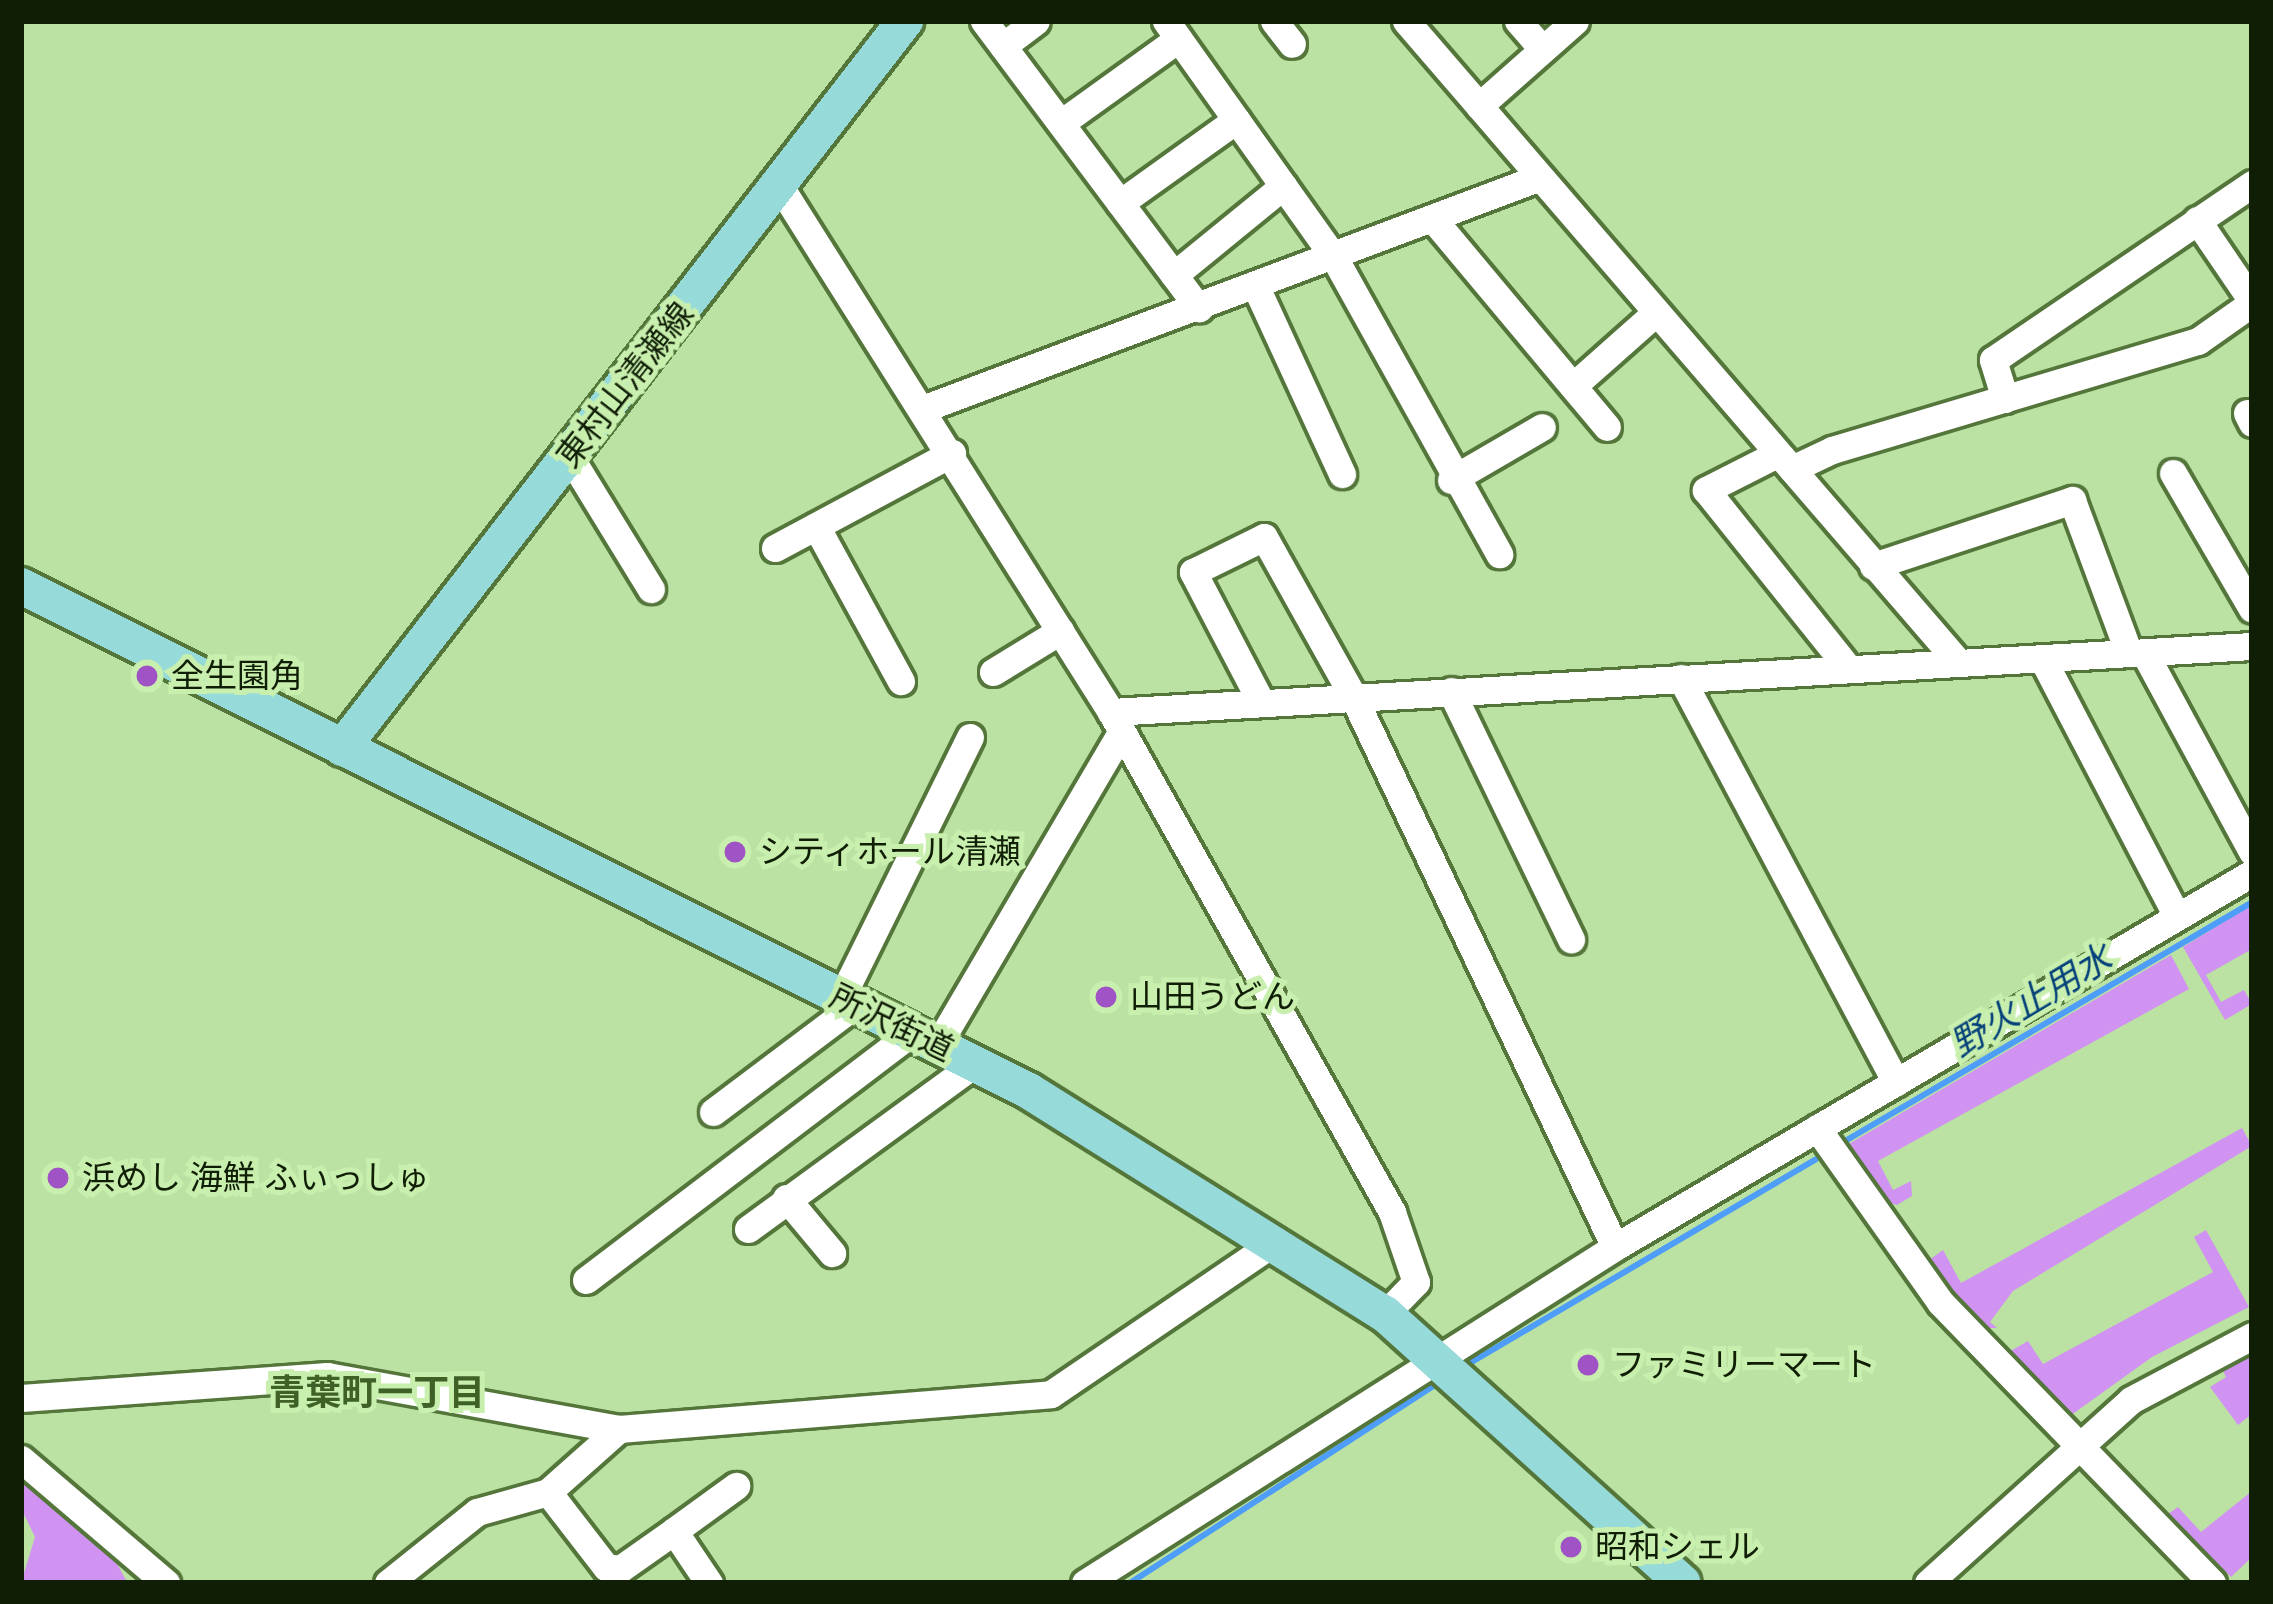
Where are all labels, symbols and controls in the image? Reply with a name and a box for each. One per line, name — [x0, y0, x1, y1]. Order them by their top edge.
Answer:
street label: 東村山清瀬線 — [548, 295, 702, 475]
place label: 全生園角 — [171, 656, 303, 696]
marker: 全生園角 — [134, 663, 160, 689]
place label: シティホール清瀬 — [759, 832, 1023, 872]
marker: シティホール清瀬 — [722, 839, 748, 865]
water label: 野火止用水 — [1943, 936, 2119, 1066]
street label: 所沢街道 — [824, 976, 960, 1070]
place label: 山田うどん — [1130, 977, 1295, 1017]
marker: 山田うどん — [1093, 984, 1119, 1010]
place label: 浜めし 海鮮 ふぃっしゅ — [82, 1158, 430, 1198]
marker: 浜めし 海鮮 ふぃっしゅ — [45, 1165, 71, 1191]
place label: ファミリーマート — [1612, 1345, 1876, 1385]
marker: ファミリーマート — [1575, 1352, 1601, 1378]
district label: 青葉町一丁目 — [269, 1371, 485, 1415]
place label: 昭和シェル — [1595, 1527, 1760, 1567]
marker: 昭和シェル — [1558, 1534, 1584, 1560]

